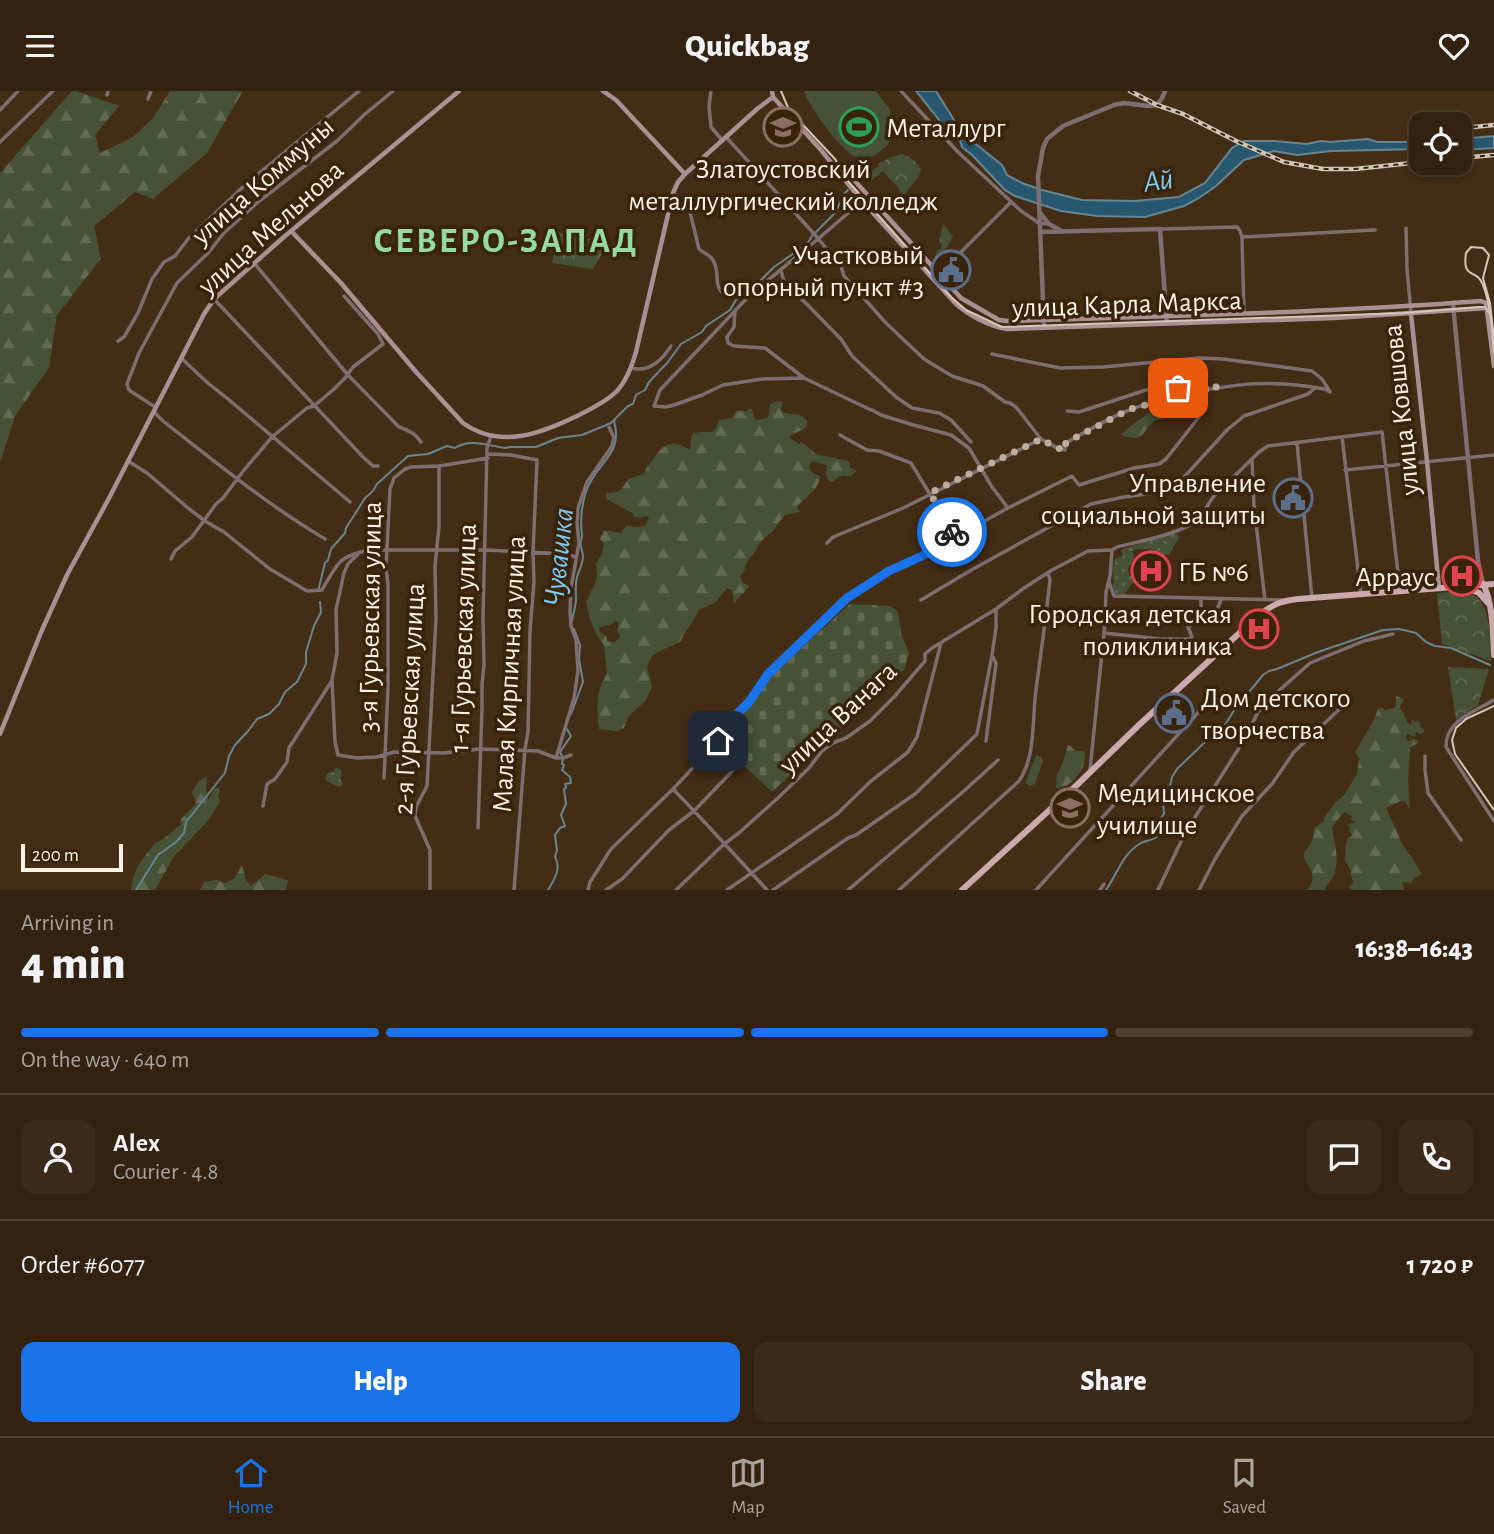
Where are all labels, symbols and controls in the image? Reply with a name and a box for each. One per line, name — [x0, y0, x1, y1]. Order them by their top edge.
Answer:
icon: menu — [21, 27, 59, 65]
icon: heart — [1435, 27, 1473, 65]
text: Quickbag — [685, 30, 809, 62]
school or university icon: Златоустовский металлургический колледж — [762, 106, 804, 148]
sports icon: Металлург — [838, 106, 880, 148]
map controls — [1409, 112, 1472, 175]
button: locate — [1409, 112, 1472, 175]
street label: улица Коммуны — [186, 113, 340, 251]
place label: Металлург — [886, 115, 1006, 143]
street label: улица Мельнова — [192, 156, 350, 301]
place label: Златоустовский металлургический колледж — [628, 156, 938, 216]
water label: Ай — [1140, 164, 1175, 198]
district label: СЕВЕРО-ЗАПАД — [374, 224, 638, 259]
place label: Участковый опорный пункт #3 — [723, 242, 924, 302]
public building icon: Участковый опорный пункт #3 — [930, 249, 972, 291]
street label: улица Карла Маркса — [1011, 287, 1243, 323]
street label: улица Ковшова — [1379, 323, 1425, 498]
pin — [1148, 358, 1208, 418]
icon: bag — [1159, 369, 1197, 407]
place label: Управление социальной защиты — [1041, 470, 1266, 530]
public building icon: Управление социальной защиты — [1272, 477, 1314, 519]
courier — [917, 497, 987, 567]
street label: 3-я Гурьевская улица — [355, 501, 387, 733]
water label: Чувашка — [539, 507, 579, 608]
icon: bike — [933, 513, 971, 551]
street label: 1-я Гурьевская улица — [446, 523, 482, 753]
street label: Малая Кирпичная улица — [489, 535, 531, 813]
hospital icon: ГБ №6 — [1130, 550, 1172, 592]
hospital icon: Арраус — [1441, 555, 1483, 597]
place label: ГБ №6 — [1178, 559, 1249, 587]
place label: Арраус — [1355, 564, 1435, 592]
street label: 2-я Гурьевская улица — [390, 582, 430, 816]
place label: Городская детская поликлиника — [1028, 601, 1232, 661]
hospital icon: Городская детская поликлиника — [1238, 608, 1280, 650]
street label: улица Ванага — [773, 657, 903, 780]
place label: Дом детского творчества — [1200, 685, 1350, 745]
public building icon: Дом детского творчества — [1153, 692, 1195, 734]
pin — [688, 711, 748, 771]
icon: home — [699, 722, 737, 760]
place label: Медицинское училище — [1096, 780, 1255, 840]
school or university icon: Медицинское училище — [1049, 787, 1091, 829]
scale bar — [21, 841, 122, 873]
text: 200 m — [32, 846, 79, 865]
text: Arriving in — [21, 912, 114, 935]
text: 16:38–16:43 — [1356, 936, 1473, 962]
text: 4 min — [21, 941, 126, 987]
text: On the way · 640 m — [21, 1049, 189, 1072]
button: person — [21, 1120, 95, 1194]
button: chat — [1307, 1120, 1381, 1194]
button: phone — [1399, 1120, 1473, 1194]
text: Alex — [113, 1130, 160, 1156]
text: Courier · 4.8 — [113, 1161, 218, 1184]
text: Order #6077 — [21, 1252, 145, 1278]
text: 1 720 ₽ — [1407, 1252, 1473, 1278]
button: Help — [21, 1342, 740, 1422]
button: Share — [754, 1342, 1473, 1422]
tab: Home — [228, 1454, 274, 1519]
tab: Map — [729, 1454, 767, 1519]
tab: Saved — [1223, 1454, 1266, 1519]

